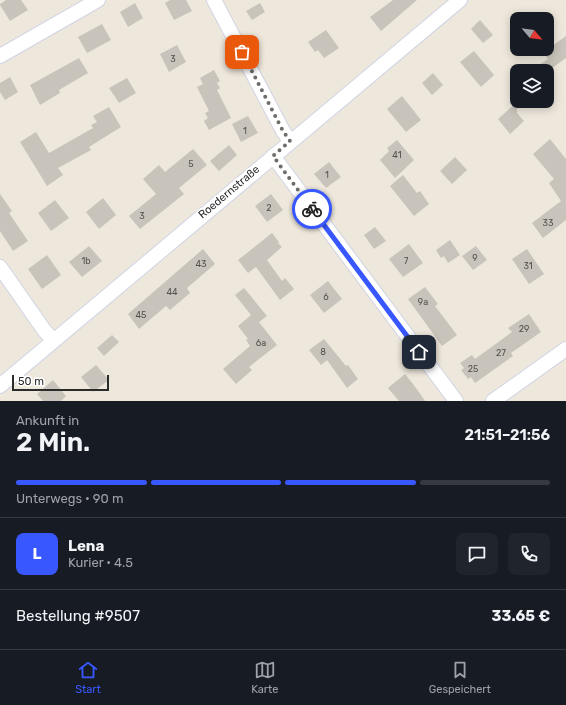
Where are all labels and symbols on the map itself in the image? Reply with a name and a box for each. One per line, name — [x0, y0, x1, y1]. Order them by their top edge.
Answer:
north arrow — [510, 12, 554, 56]
pin — [225, 35, 259, 69]
house number: 3 — [170, 54, 176, 64]
house number: 1 — [243, 126, 247, 136]
house number: 41 — [392, 150, 402, 160]
house number: 5 — [188, 159, 194, 169]
street label: Roedernstraße — [196, 163, 262, 221]
house number: 1 — [325, 170, 329, 180]
courier — [292, 189, 332, 229]
house number: 2 — [266, 203, 272, 213]
house number: 3 — [139, 211, 145, 221]
house number: 33 — [543, 218, 553, 228]
house number: 9 — [472, 253, 478, 263]
house number: 1b — [81, 256, 91, 266]
house number: 7 — [404, 256, 409, 266]
house number: 43 — [196, 259, 207, 269]
house number: 31 — [523, 261, 533, 271]
house number: 44 — [166, 287, 178, 297]
house number: 6 — [323, 292, 329, 302]
house number: 9a — [418, 297, 428, 307]
house number: 45 — [136, 310, 146, 320]
house number: 29 — [519, 324, 529, 334]
pin — [402, 335, 436, 369]
house number: 6a — [256, 338, 266, 348]
house number: 8 — [320, 347, 326, 357]
house number: 27 — [496, 348, 506, 358]
house number: 25 — [468, 364, 478, 374]
scale bar — [12, 373, 109, 392]

